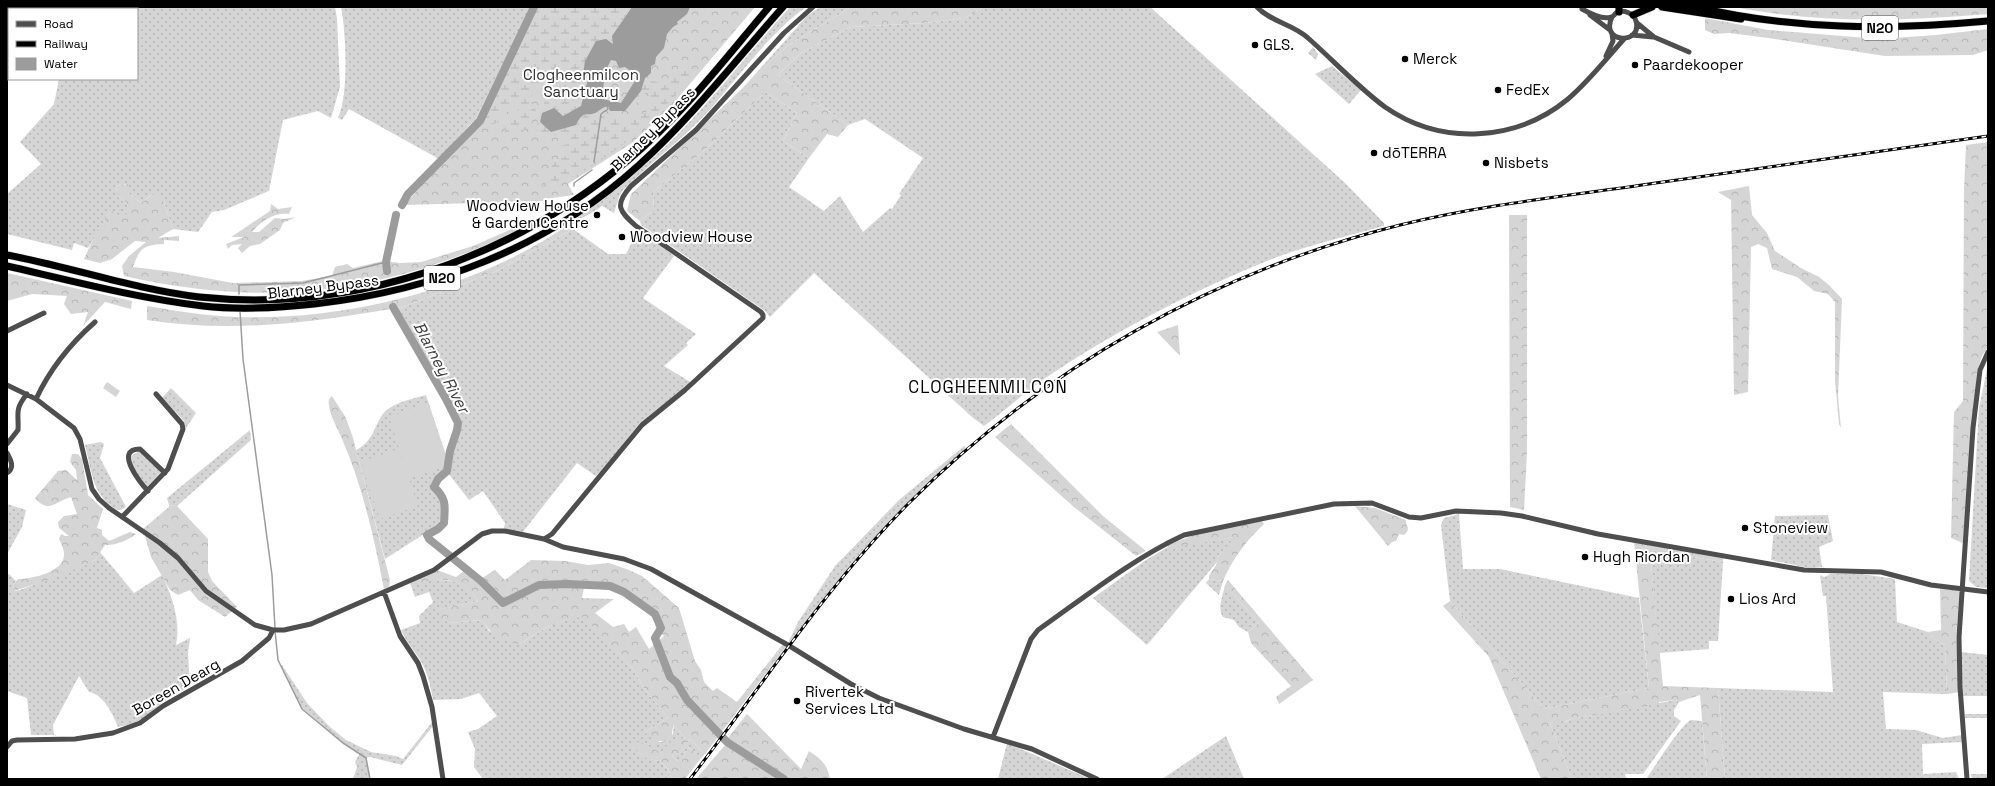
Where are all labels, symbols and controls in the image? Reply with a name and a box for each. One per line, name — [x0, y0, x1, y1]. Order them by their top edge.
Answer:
legend — [8, 8, 138, 80]
text: Road — [44, 16, 73, 32]
road number: N20 — [1862, 16, 1898, 40]
place label: GLS. — [1263, 35, 1294, 54]
text: Railway — [44, 36, 88, 52]
marker: GLS. — [1250, 40, 1260, 50]
place label: Merck — [1413, 49, 1457, 68]
marker: Merck — [1400, 54, 1410, 64]
place label: Paardekooper — [1643, 55, 1744, 74]
text: Water — [44, 56, 78, 72]
marker: Paardekooper — [1630, 60, 1640, 70]
park label: Clogheenmilcon Sanctuary — [523, 65, 639, 101]
place label: FedEx — [1506, 80, 1550, 99]
street label: Blarney Bypass — [606, 82, 699, 175]
marker: FedEx — [1493, 85, 1503, 95]
place label: dōTERRA — [1382, 143, 1447, 162]
marker: dōTERRA — [1369, 148, 1379, 158]
place label: Nisbets — [1494, 153, 1549, 172]
marker: Nisbets — [1481, 158, 1491, 168]
place label: Woodview House & Garden Centre — [466, 196, 589, 232]
marker: Woodview House & Garden Centre — [592, 210, 602, 220]
place label: Woodview House — [630, 227, 753, 246]
marker: Woodview House — [617, 232, 627, 242]
road number: N20 — [424, 266, 460, 290]
street label: Blarney Bypass — [266, 270, 380, 303]
water label: Blarney River — [409, 318, 475, 418]
district label: CLOGHEENMILCON — [908, 376, 1068, 398]
place label: Stoneview — [1753, 518, 1828, 537]
marker: Stoneview — [1740, 523, 1750, 533]
place label: Hugh Riordan — [1593, 547, 1690, 566]
marker: Hugh Riordan — [1580, 552, 1590, 562]
place label: Lios Ard — [1739, 589, 1796, 608]
marker: Lios Ard — [1726, 594, 1736, 604]
street label: Boreen Dearg — [129, 654, 223, 719]
place label: Rivertek Services Ltd — [805, 682, 894, 718]
marker: Rivertek Services Ltd — [792, 696, 802, 706]

